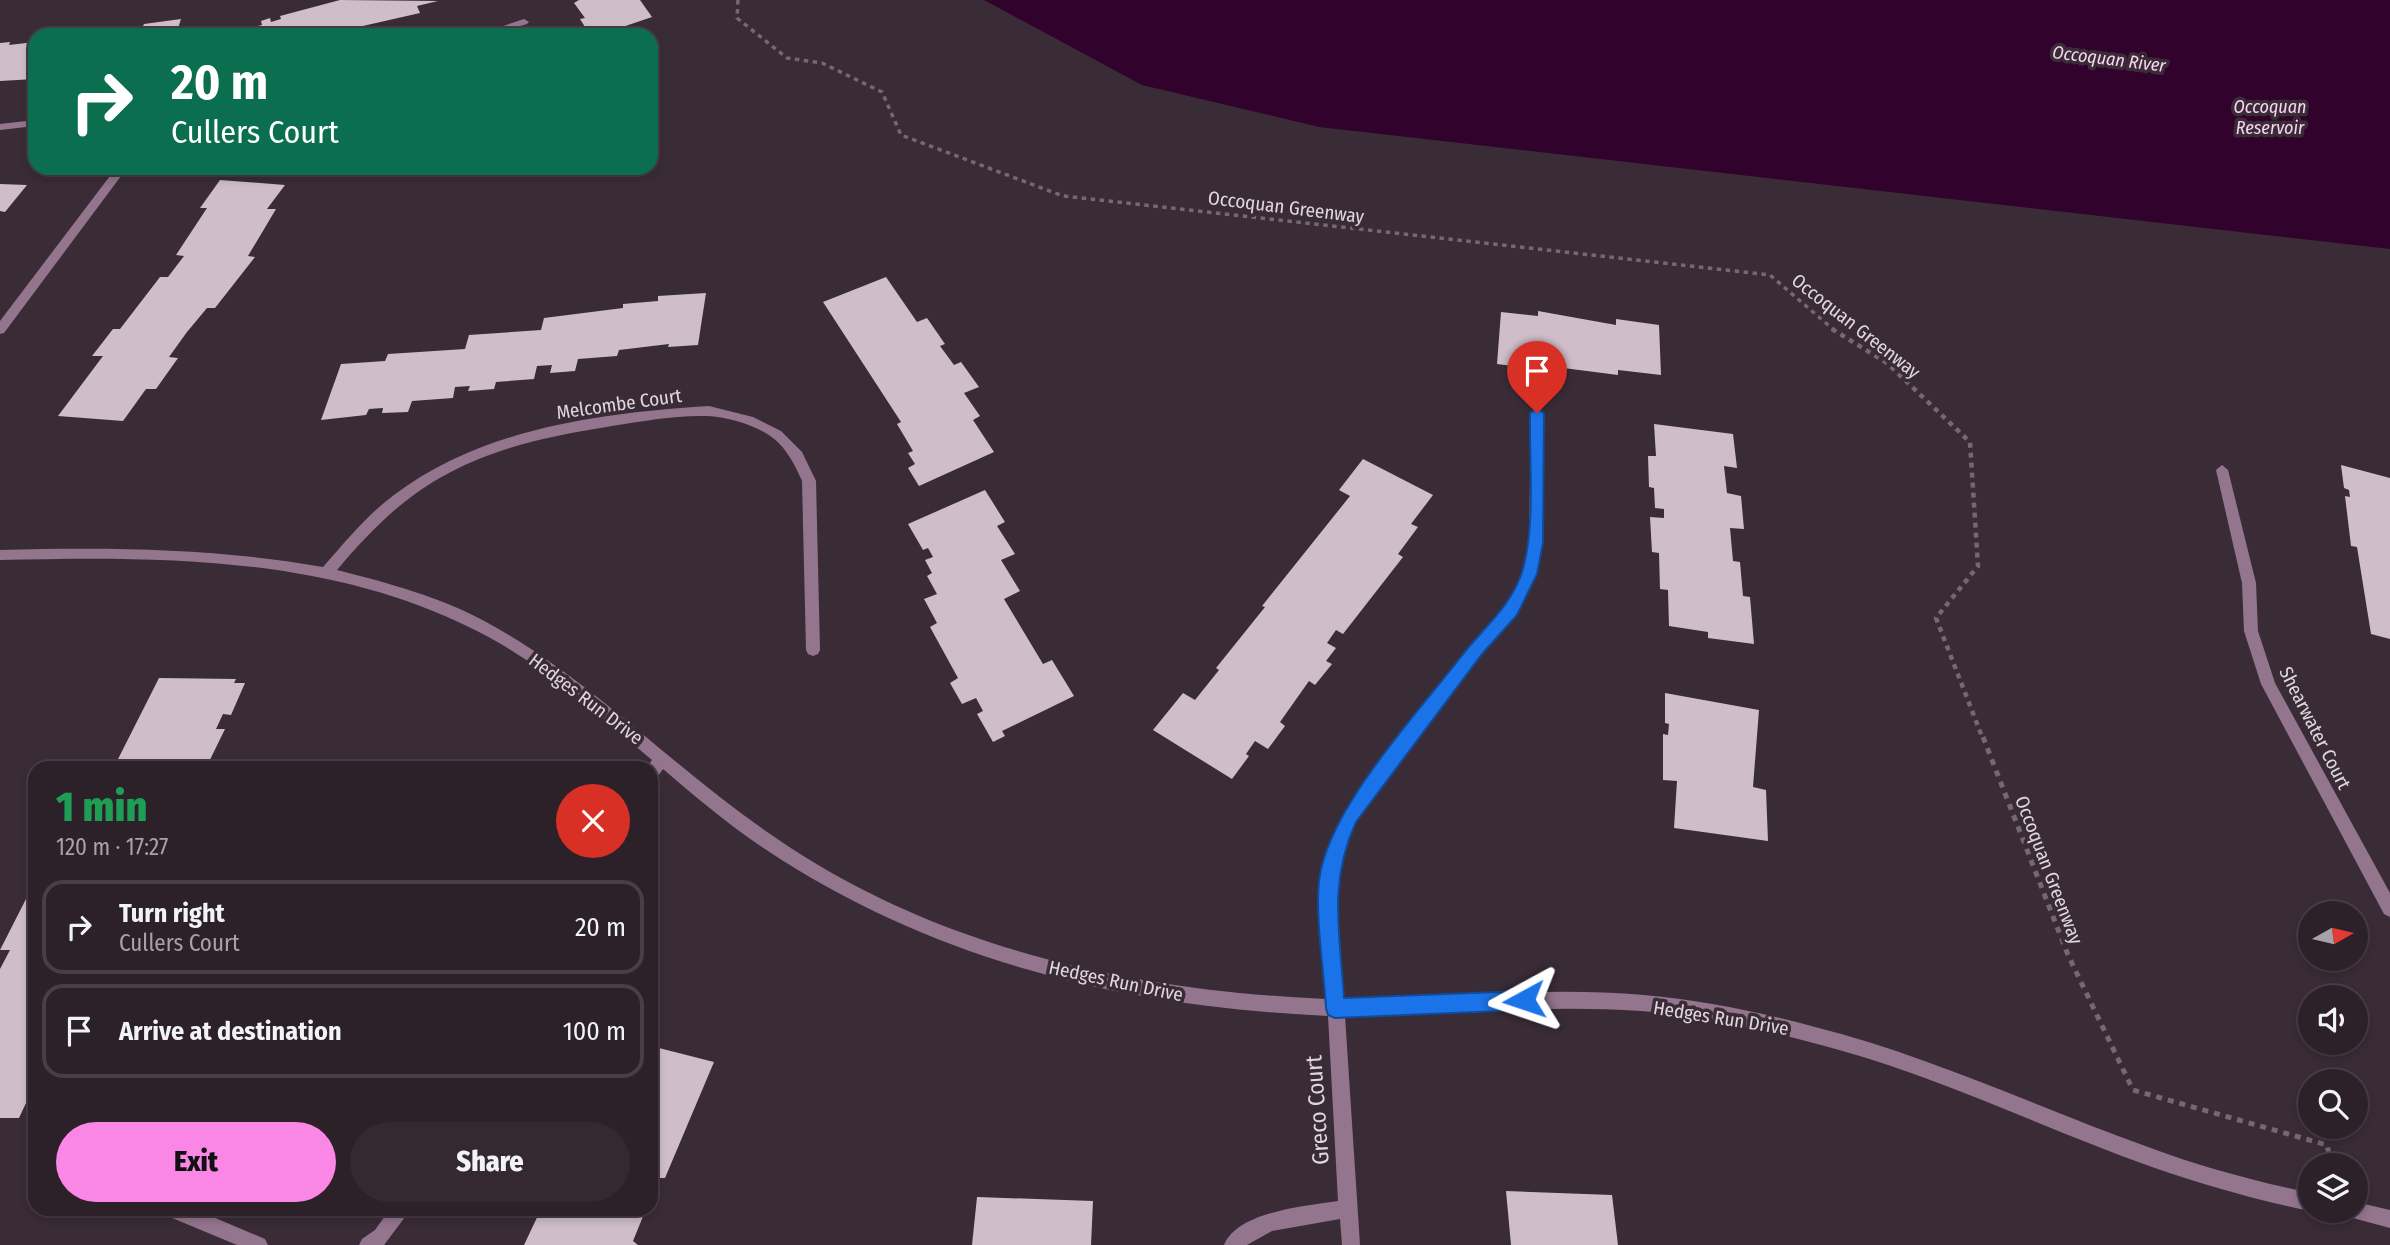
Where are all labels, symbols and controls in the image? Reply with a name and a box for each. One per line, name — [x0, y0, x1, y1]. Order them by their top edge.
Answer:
water label: Occoquan River — [2051, 41, 2168, 77]
text: 20 m — [171, 53, 268, 112]
icon: right — [56, 56, 147, 147]
water label: Occoquan Reservoir — [2234, 96, 2306, 139]
text: Cullers Court — [171, 113, 339, 151]
street label: Occoquan Greenway — [1207, 186, 1366, 228]
street label: Occoquan Greenway — [1787, 269, 1925, 384]
pin — [1507, 341, 1567, 413]
icon: arrive — [1518, 352, 1556, 390]
street label: Melcombe Court — [555, 384, 684, 424]
street label: Hedges Run Drive — [525, 649, 647, 749]
street label: Shearwater Court — [2274, 663, 2356, 794]
text: 1 min — [56, 782, 147, 832]
button: close — [556, 784, 630, 858]
street label: Occoquan Greenway — [2010, 793, 2088, 948]
text: 120 m · 17:27 — [56, 833, 168, 861]
text: Turn right — [119, 898, 225, 929]
north arrow — [2298, 901, 2368, 971]
map controls — [2298, 901, 2368, 1223]
icon: right — [60, 908, 98, 946]
text: 20 m — [575, 912, 626, 943]
text: Cullers Court — [119, 929, 240, 957]
street label: Hedges Run Drive — [1047, 956, 1185, 1006]
position arrow — [1487, 963, 1561, 1037]
button: sound — [2298, 985, 2368, 1055]
street label: Hedges Run Drive — [1652, 996, 1790, 1040]
icon: arrive — [60, 1012, 98, 1050]
text: Arrive at destination — [119, 1016, 342, 1047]
text: 100 m — [563, 1016, 626, 1047]
street label: Greco Court — [1299, 1054, 1335, 1166]
button: search — [2298, 1069, 2368, 1139]
button: Exit — [56, 1122, 336, 1202]
button: Share — [350, 1122, 630, 1202]
button: layers — [2298, 1153, 2368, 1223]

